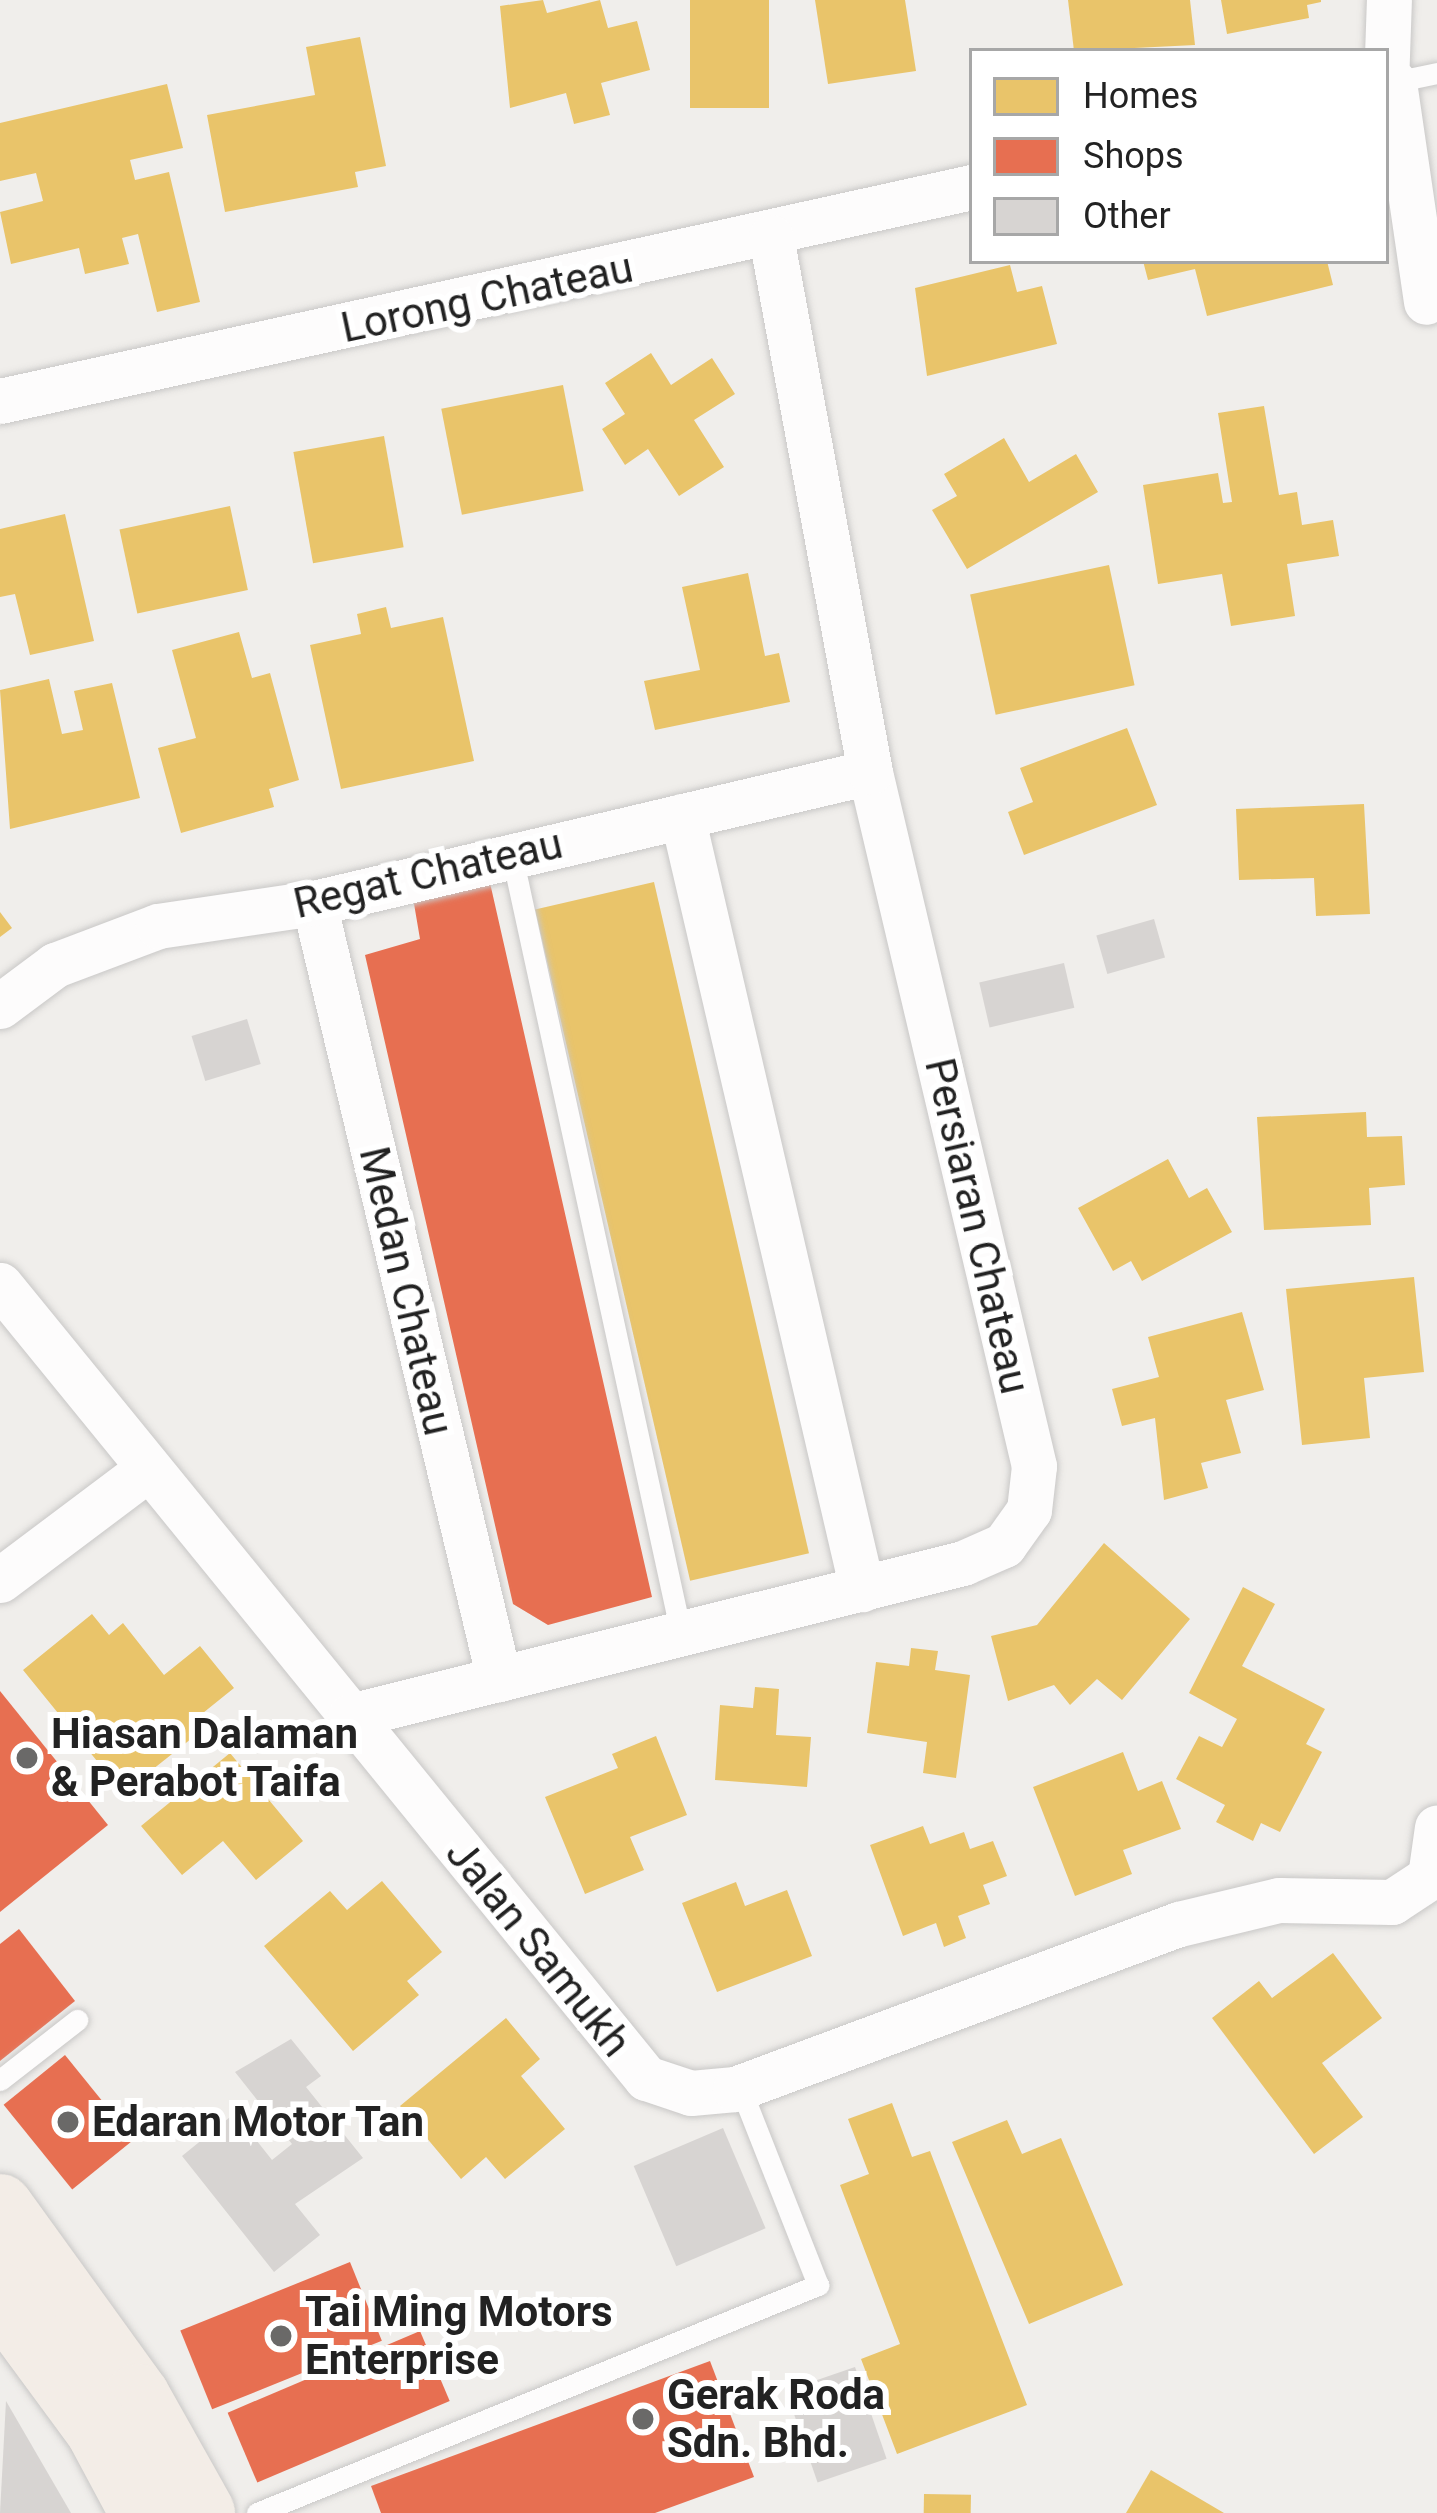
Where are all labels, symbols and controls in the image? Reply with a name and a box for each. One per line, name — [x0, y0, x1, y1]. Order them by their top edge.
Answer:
legend — [969, 48, 1389, 264]
text: Homes — [1083, 75, 1198, 117]
text: Shops — [1083, 135, 1184, 177]
text: Other — [1083, 195, 1171, 237]
street label: Lorong Chateau — [337, 242, 637, 354]
street label: Regat Chateau — [289, 819, 567, 929]
street label: Persiaran Chateau — [914, 1053, 1040, 1399]
street label: Medan Chateau — [348, 1142, 464, 1440]
place label: Hiasan Dalaman & Perabot Taifa — [51, 1709, 358, 1808]
marker: Hiasan Dalaman & Perabot Taifa — [14, 1745, 40, 1771]
street label: Jalan Samukh — [435, 1829, 641, 2067]
place label: Edaran Motor Tan — [92, 2097, 425, 2147]
marker: Edaran Motor Tan — [55, 2109, 81, 2135]
place label: Tai Ming Motors Enterprise — [305, 2287, 613, 2386]
marker: Tai Ming Motors Enterprise — [268, 2323, 294, 2349]
place label: Gerak Roda Sdn. Bhd. — [667, 2370, 885, 2468]
marker: Gerak Roda Sdn. Bhd. — [630, 2406, 656, 2432]

